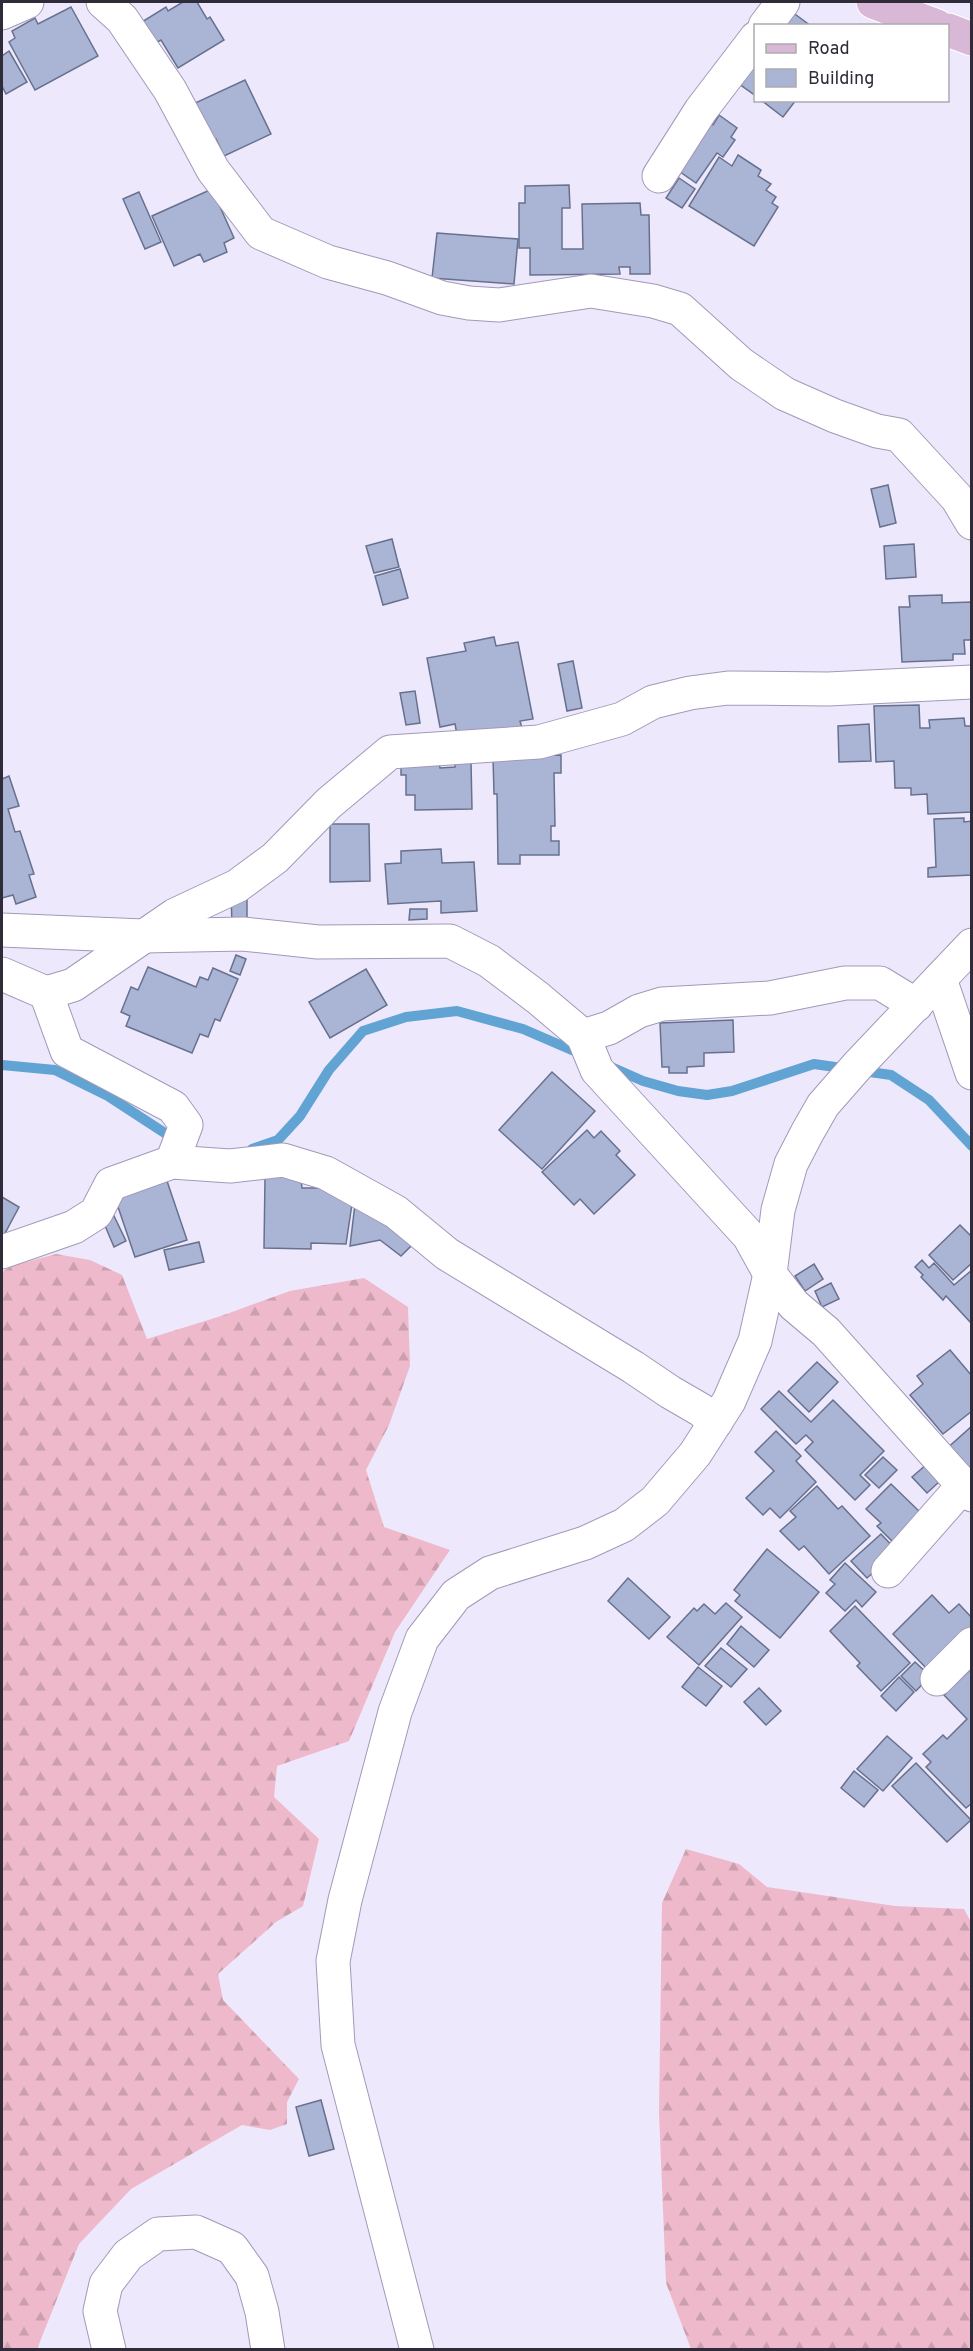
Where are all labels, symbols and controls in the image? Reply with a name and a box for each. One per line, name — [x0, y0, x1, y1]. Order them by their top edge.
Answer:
legend — [754, 24, 949, 102]
text: Road — [808, 38, 850, 61]
text: Building — [808, 68, 874, 91]

